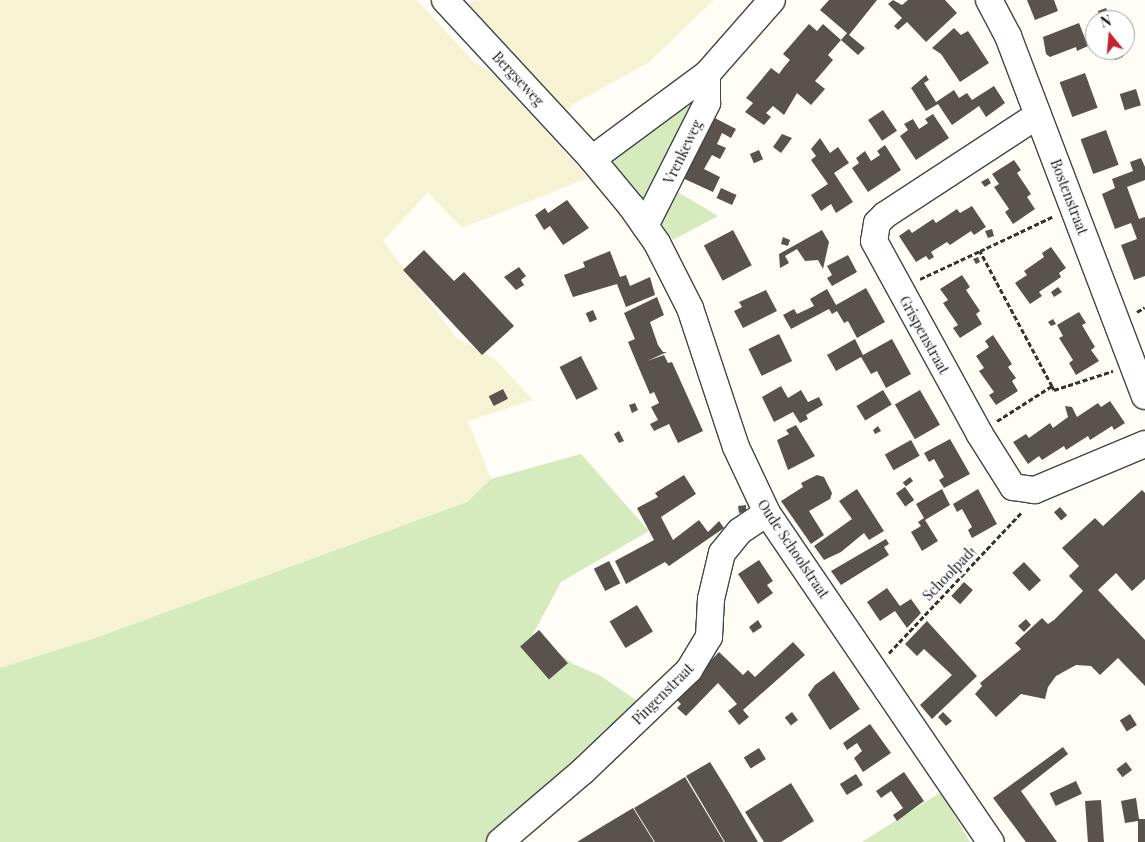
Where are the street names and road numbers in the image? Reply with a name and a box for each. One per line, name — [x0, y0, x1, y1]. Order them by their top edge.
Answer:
street label: Bergseweg — [489, 48, 547, 110]
street label: Vrenkeweg — [660, 117, 706, 187]
street label: Bostenstraat — [1047, 157, 1091, 237]
street label: Grispenstraat — [896, 293, 952, 377]
street label: Oude Schoolstraat — [754, 496, 832, 602]
street label: Schoolpad — [919, 546, 977, 604]
street label: Pingenstraat — [629, 660, 697, 728]

